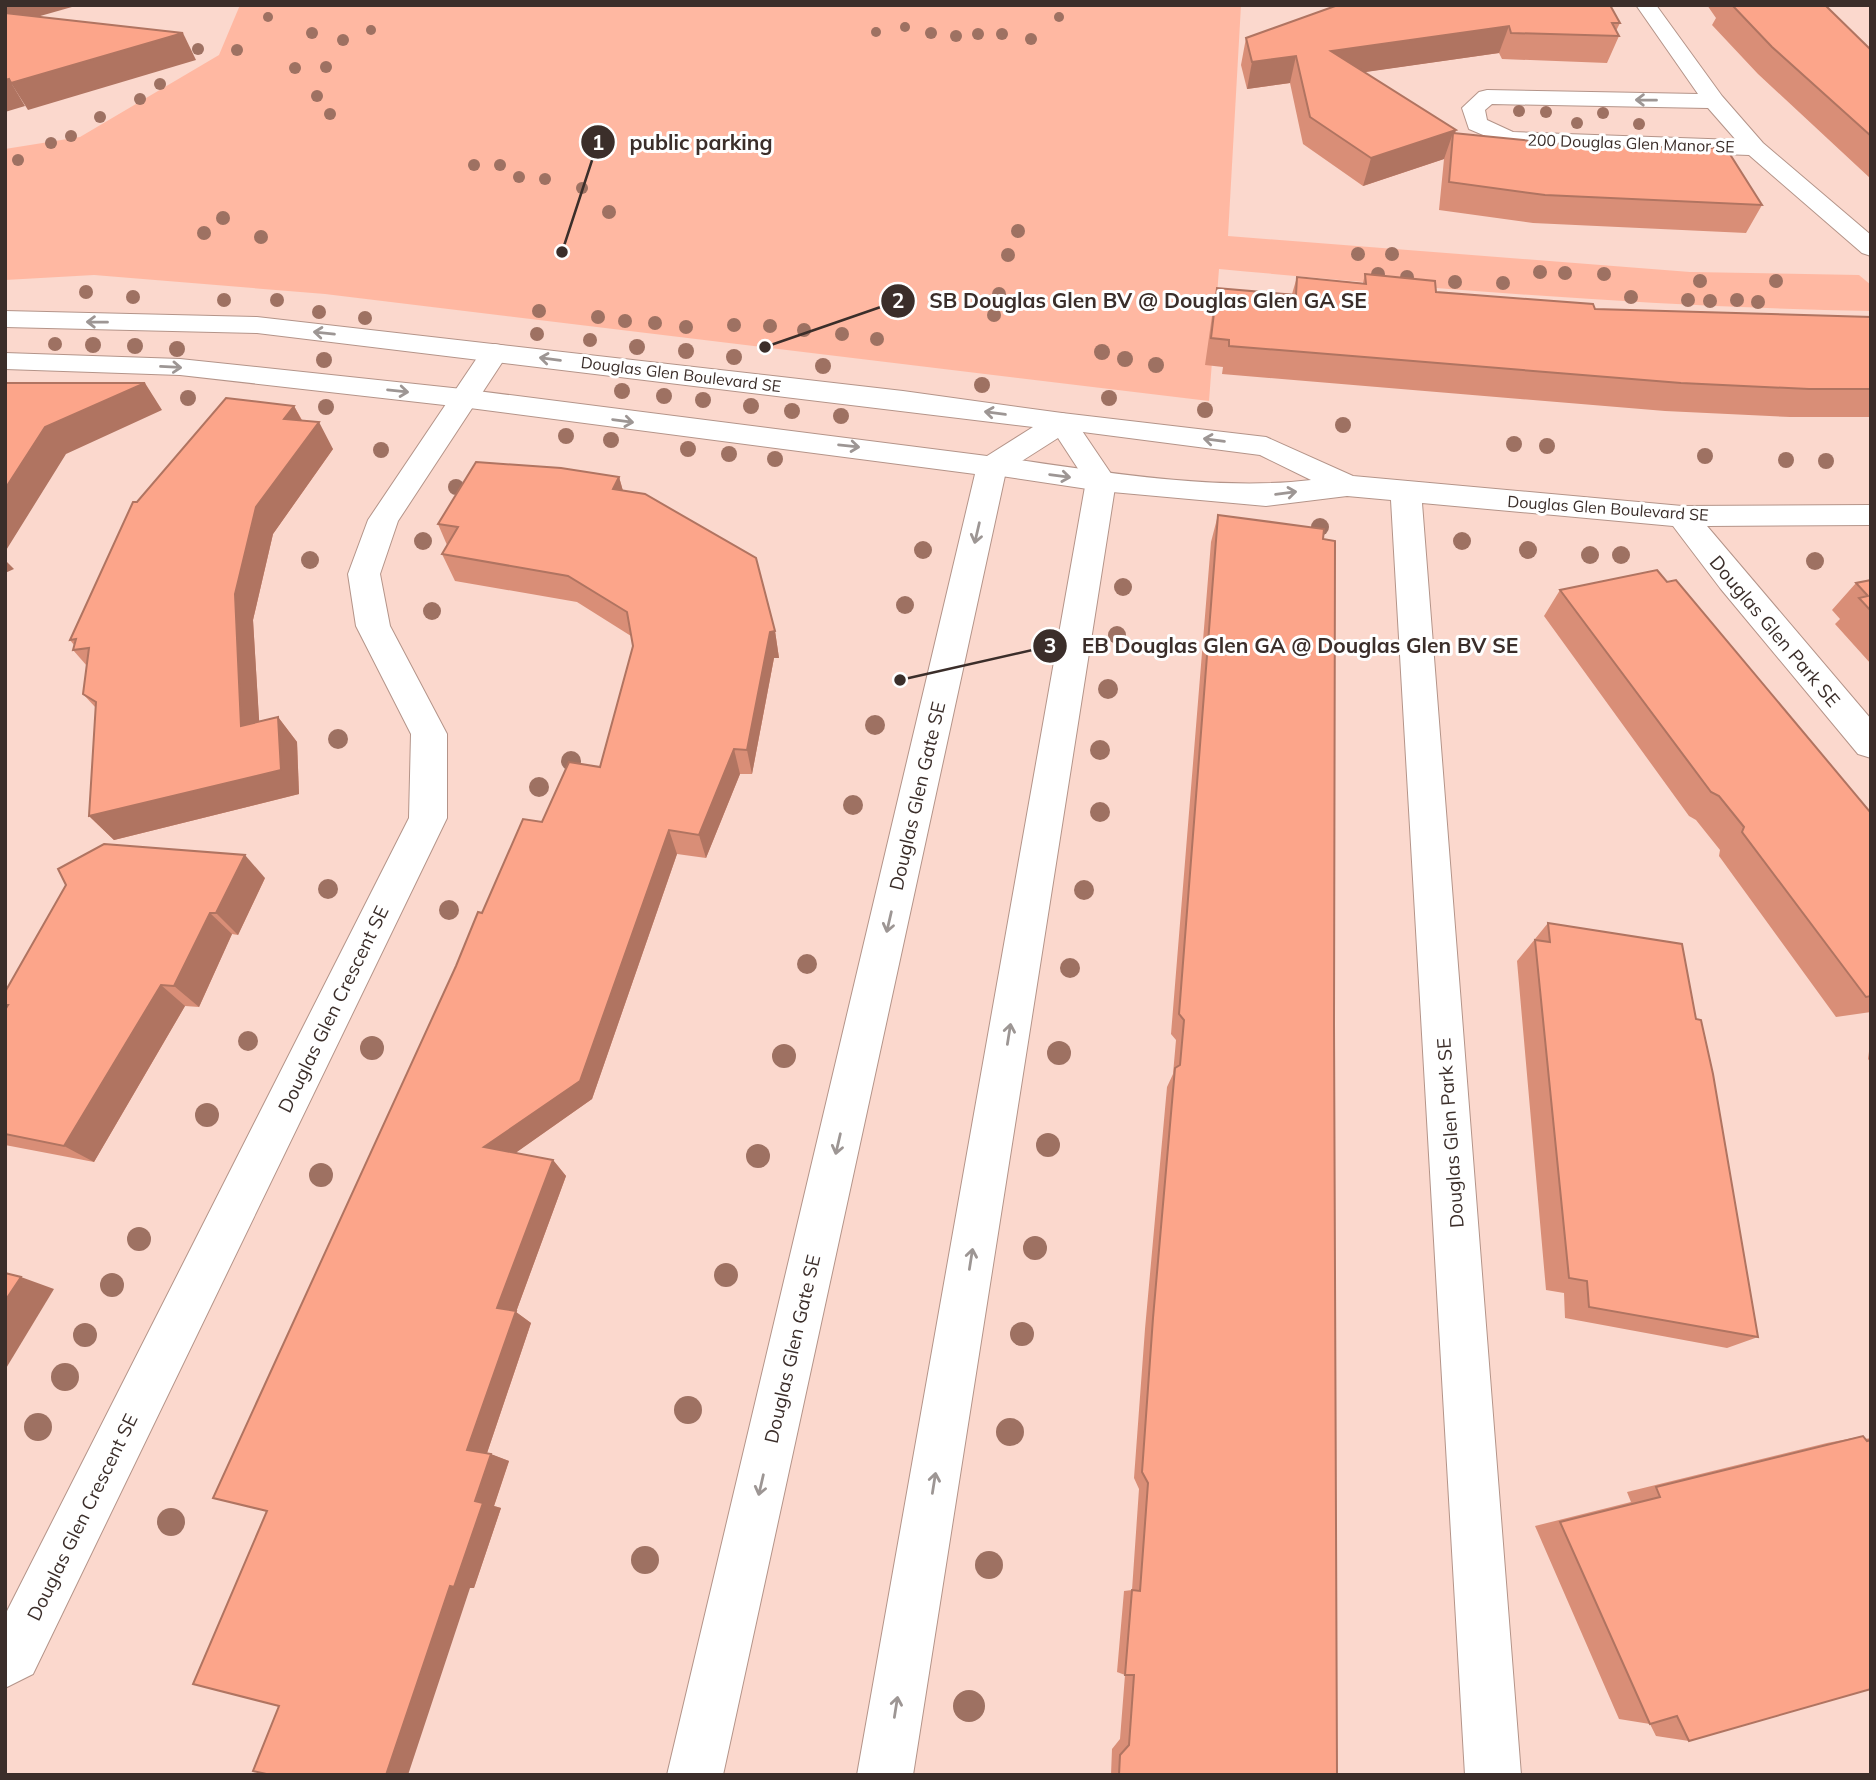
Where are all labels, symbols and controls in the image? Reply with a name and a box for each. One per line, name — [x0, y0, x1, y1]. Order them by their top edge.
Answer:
one-way arrow — [1634, 93, 1657, 107]
callout: public parking — [581, 121, 787, 163]
text: 1 — [592, 129, 604, 155]
text: public parking — [630, 129, 772, 155]
street label: 200 Douglas Glen Manor SE — [1527, 129, 1735, 157]
callout: SB Douglas Glen BV @ Douglas Glen GA SE — [880, 280, 1381, 322]
text: 2 — [892, 287, 904, 313]
text: SB Douglas Glen BV @ Douglas Glen GA SE — [929, 287, 1367, 313]
one-way arrow — [86, 315, 109, 328]
one-way arrow — [313, 326, 336, 339]
one-way arrow — [539, 352, 562, 365]
street label: Douglas Glen Boulevard SE — [580, 352, 782, 396]
one-way arrow — [160, 360, 183, 373]
one-way arrow — [386, 385, 408, 398]
one-way arrow — [984, 406, 1006, 419]
one-way arrow — [611, 414, 634, 427]
one-way arrow — [1204, 434, 1226, 447]
one-way arrow — [837, 440, 860, 453]
one-way arrow — [1048, 469, 1071, 482]
one-way arrow — [1274, 487, 1297, 500]
street label: Douglas Glen Boulevard SE — [1507, 491, 1709, 525]
one-way arrow — [970, 521, 984, 544]
street label: Douglas Glen Park SE — [1705, 550, 1845, 712]
callout: EB Douglas Glen GA @ Douglas Glen BV SE — [1033, 625, 1532, 667]
text: 3 — [1044, 632, 1056, 658]
text: EB Douglas Glen GA @ Douglas Glen BV SE — [1082, 632, 1518, 658]
street label: Douglas Glen Gate SE — [884, 699, 950, 893]
street label: Douglas Glen Crescent SE — [272, 902, 394, 1116]
one-way arrow — [882, 910, 895, 933]
one-way arrow — [1003, 1023, 1016, 1046]
street label: Douglas Glen Park SE — [1431, 1037, 1469, 1229]
one-way arrow — [831, 1132, 845, 1155]
one-way arrow — [965, 1248, 978, 1271]
street label: Douglas Glen Gate SE — [759, 1252, 825, 1446]
street label: Douglas Glen Crescent SE — [21, 1410, 143, 1624]
one-way arrow — [928, 1472, 941, 1495]
one-way arrow — [754, 1473, 767, 1496]
one-way arrow — [890, 1697, 903, 1719]

